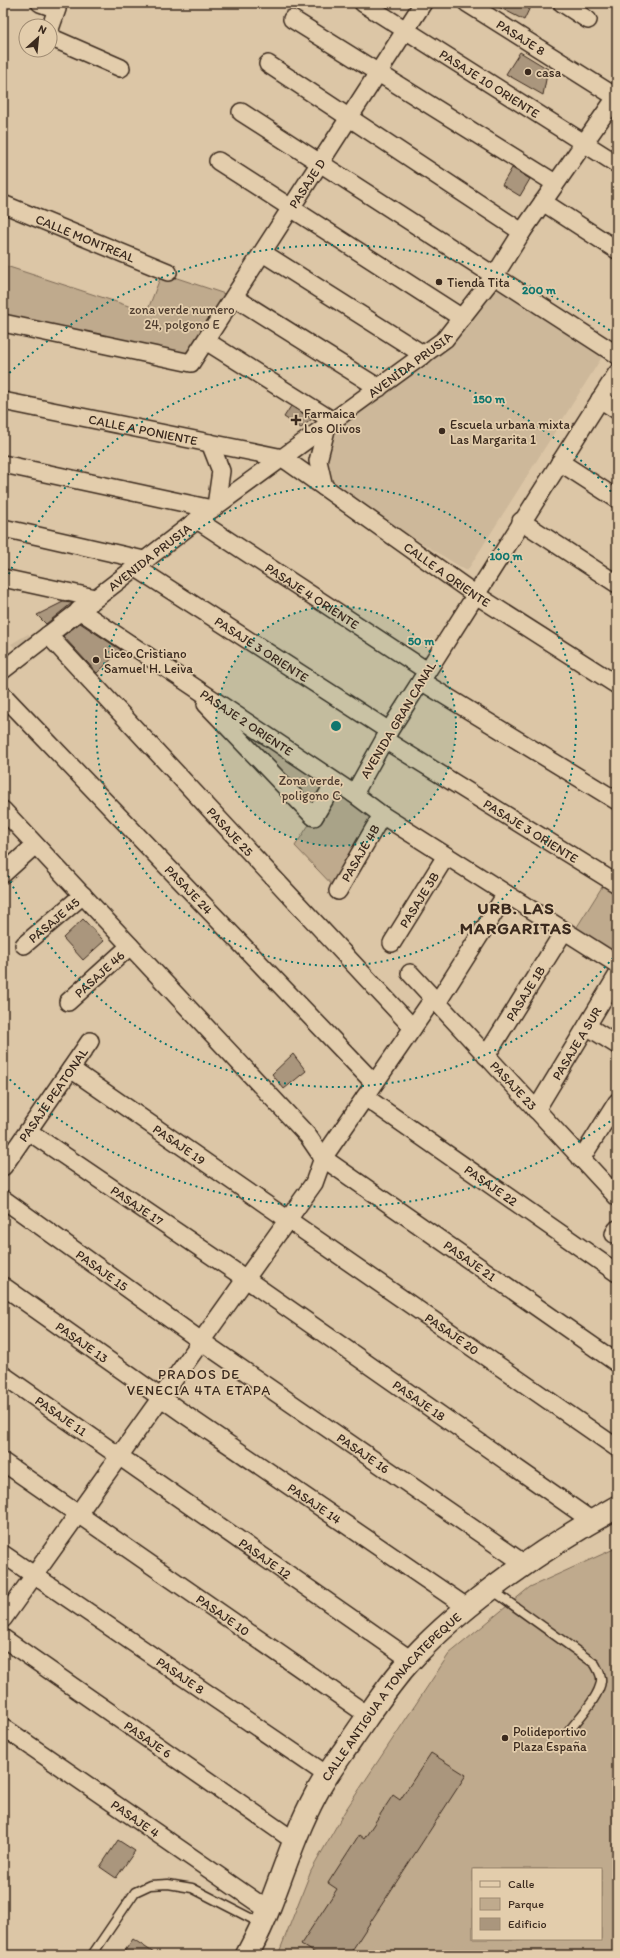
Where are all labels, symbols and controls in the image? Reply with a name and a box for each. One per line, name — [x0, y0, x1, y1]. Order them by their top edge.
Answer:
street label: PASAJE 8 — [494, 16, 548, 58]
north arrow — [18, 18, 58, 58]
text: N — [36, 22, 49, 37]
street label: PASAJE 10 ORIENTE — [437, 46, 543, 121]
place label: casa — [536, 65, 562, 80]
marker: casa — [523, 67, 533, 77]
street label: PASAJE D — [285, 155, 329, 211]
street label: CALLE MONTREAL — [34, 211, 137, 265]
place label: Tienda Tita — [447, 275, 510, 290]
marker: Tienda Tita — [434, 277, 444, 287]
text: 200 m — [522, 283, 557, 297]
park label: zona verde numero 24, polgono E — [129, 302, 235, 332]
street label: AVENIDA PRUSIA — [365, 328, 456, 400]
text: 150 m — [473, 392, 506, 406]
place label: Farmaica Los Olivos — [304, 406, 361, 436]
street label: CALLE A PONIENTE — [87, 411, 199, 448]
marker: Farmaica Los Olivos — [291, 415, 301, 425]
place label: Escuela urbana mixta Las Margarita 1 — [450, 417, 570, 447]
marker: Escuela urbana mixta Las Margarita 1 — [437, 426, 447, 436]
street label: AVENIDA PRUSIA — [105, 520, 194, 594]
street label: CALLE A ORIENTE — [401, 539, 493, 610]
text: 100 m — [489, 549, 523, 563]
street label: PASAJE 4 ORIENTE — [263, 559, 362, 632]
street label: PASAJE 3 ORIENTE — [212, 613, 312, 685]
text: 50 m — [408, 634, 435, 648]
place label: Liceo Cristiano Samuel H. Leiva — [104, 646, 193, 676]
marker: Liceo Cristiano Samuel H. Leiva — [91, 655, 101, 665]
street label: AVENIDA GRAN CANAL — [357, 658, 439, 781]
street label: PASAJE 2 ORIENTE — [198, 686, 296, 759]
centre of rings — [329, 719, 343, 733]
park label: Zona verde, poligono C — [279, 773, 343, 803]
street label: PASAJE 3 ORIENTE — [481, 796, 581, 866]
street label: PASAJE 25 — [204, 804, 257, 859]
street label: PASAJE 4B — [338, 822, 383, 884]
street label: PASAJE 24 — [162, 862, 216, 917]
street label: PASAJE 3B — [396, 869, 442, 930]
street label: PASAJE 45 — [25, 894, 82, 946]
district label: URB. LAS MARGARITAS — [460, 898, 572, 938]
street label: PASAJE 46 — [71, 947, 127, 1000]
street label: PASAJE 1B — [502, 963, 548, 1023]
street label: PASAJE A SUR — [549, 1004, 604, 1083]
street label: PASAJE PEATONAL — [15, 1044, 91, 1144]
street label: PASAJE 23 — [487, 1058, 540, 1113]
street label: PASAJE 19 — [150, 1121, 209, 1168]
street label: PASAJE 22 — [462, 1162, 521, 1209]
street label: PASAJE 17 — [108, 1182, 167, 1229]
street label: PASAJE 21 — [441, 1237, 499, 1284]
street label: PASAJE 15 — [73, 1246, 131, 1294]
street label: PASAJE 20 — [422, 1310, 482, 1358]
street label: PASAJE 13 — [53, 1318, 111, 1366]
district label: PRADOS DE VENECIA 4TA ETAPA — [127, 1366, 271, 1399]
street label: PASAJE 18 — [390, 1377, 448, 1424]
street label: PASAJE 11 — [32, 1392, 90, 1439]
street label: PASAJE 16 — [334, 1430, 393, 1476]
street label: PASAJE 14 — [285, 1480, 344, 1527]
street label: PASAJE 12 — [236, 1535, 295, 1582]
street label: PASAJE 10 — [194, 1591, 253, 1639]
street label: CALLE ANTIGUA A TONACATEPEQUE — [318, 1609, 464, 1784]
street label: PASAJE 8 — [154, 1654, 207, 1697]
street label: PASAJE 6 — [122, 1717, 175, 1761]
place label: Polideportivo Plaza España — [513, 1724, 587, 1754]
marker: Polideportivo Plaza España — [500, 1733, 510, 1743]
street label: PASAJE 4 — [108, 1797, 163, 1840]
legend — [472, 1868, 602, 1940]
text: Calle — [508, 1877, 535, 1891]
text: Parque — [508, 1897, 544, 1911]
text: Edificio — [508, 1917, 547, 1931]

